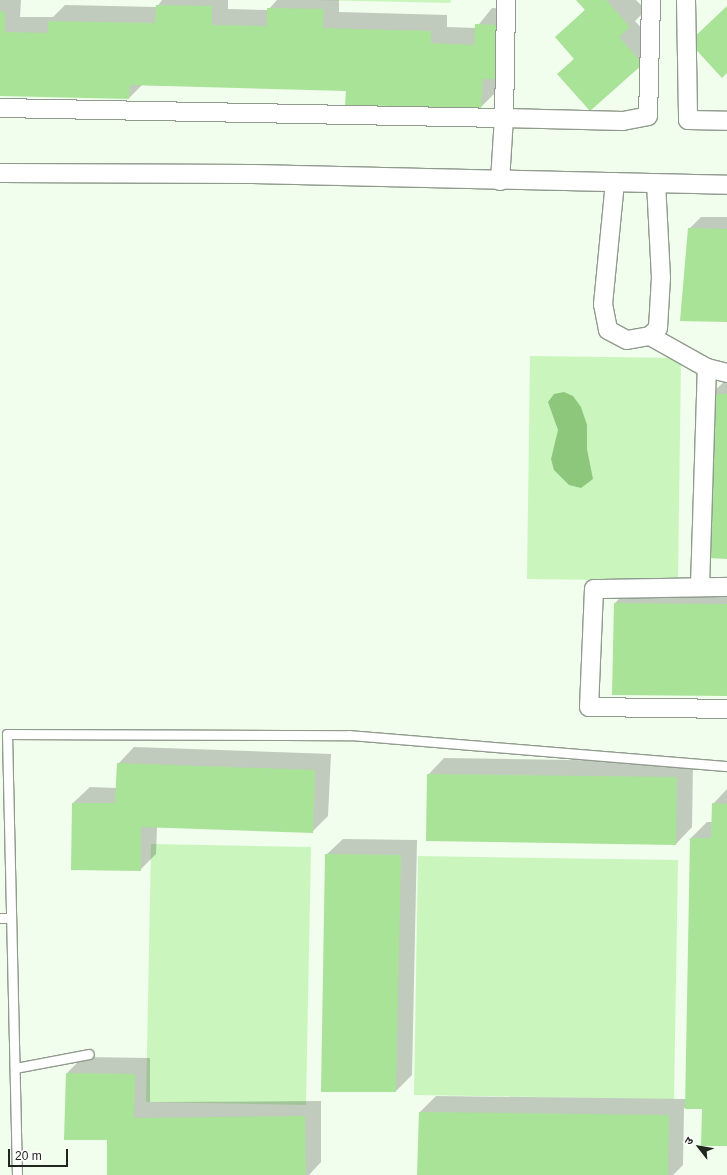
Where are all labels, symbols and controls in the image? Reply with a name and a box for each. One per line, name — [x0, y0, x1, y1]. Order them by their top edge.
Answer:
north arrow — [679, 1127, 719, 1167]
text: उ — [682, 1135, 696, 1147]
scale bar — [10, 1141, 70, 1167]
text: 20 m — [15, 1149, 42, 1163]

